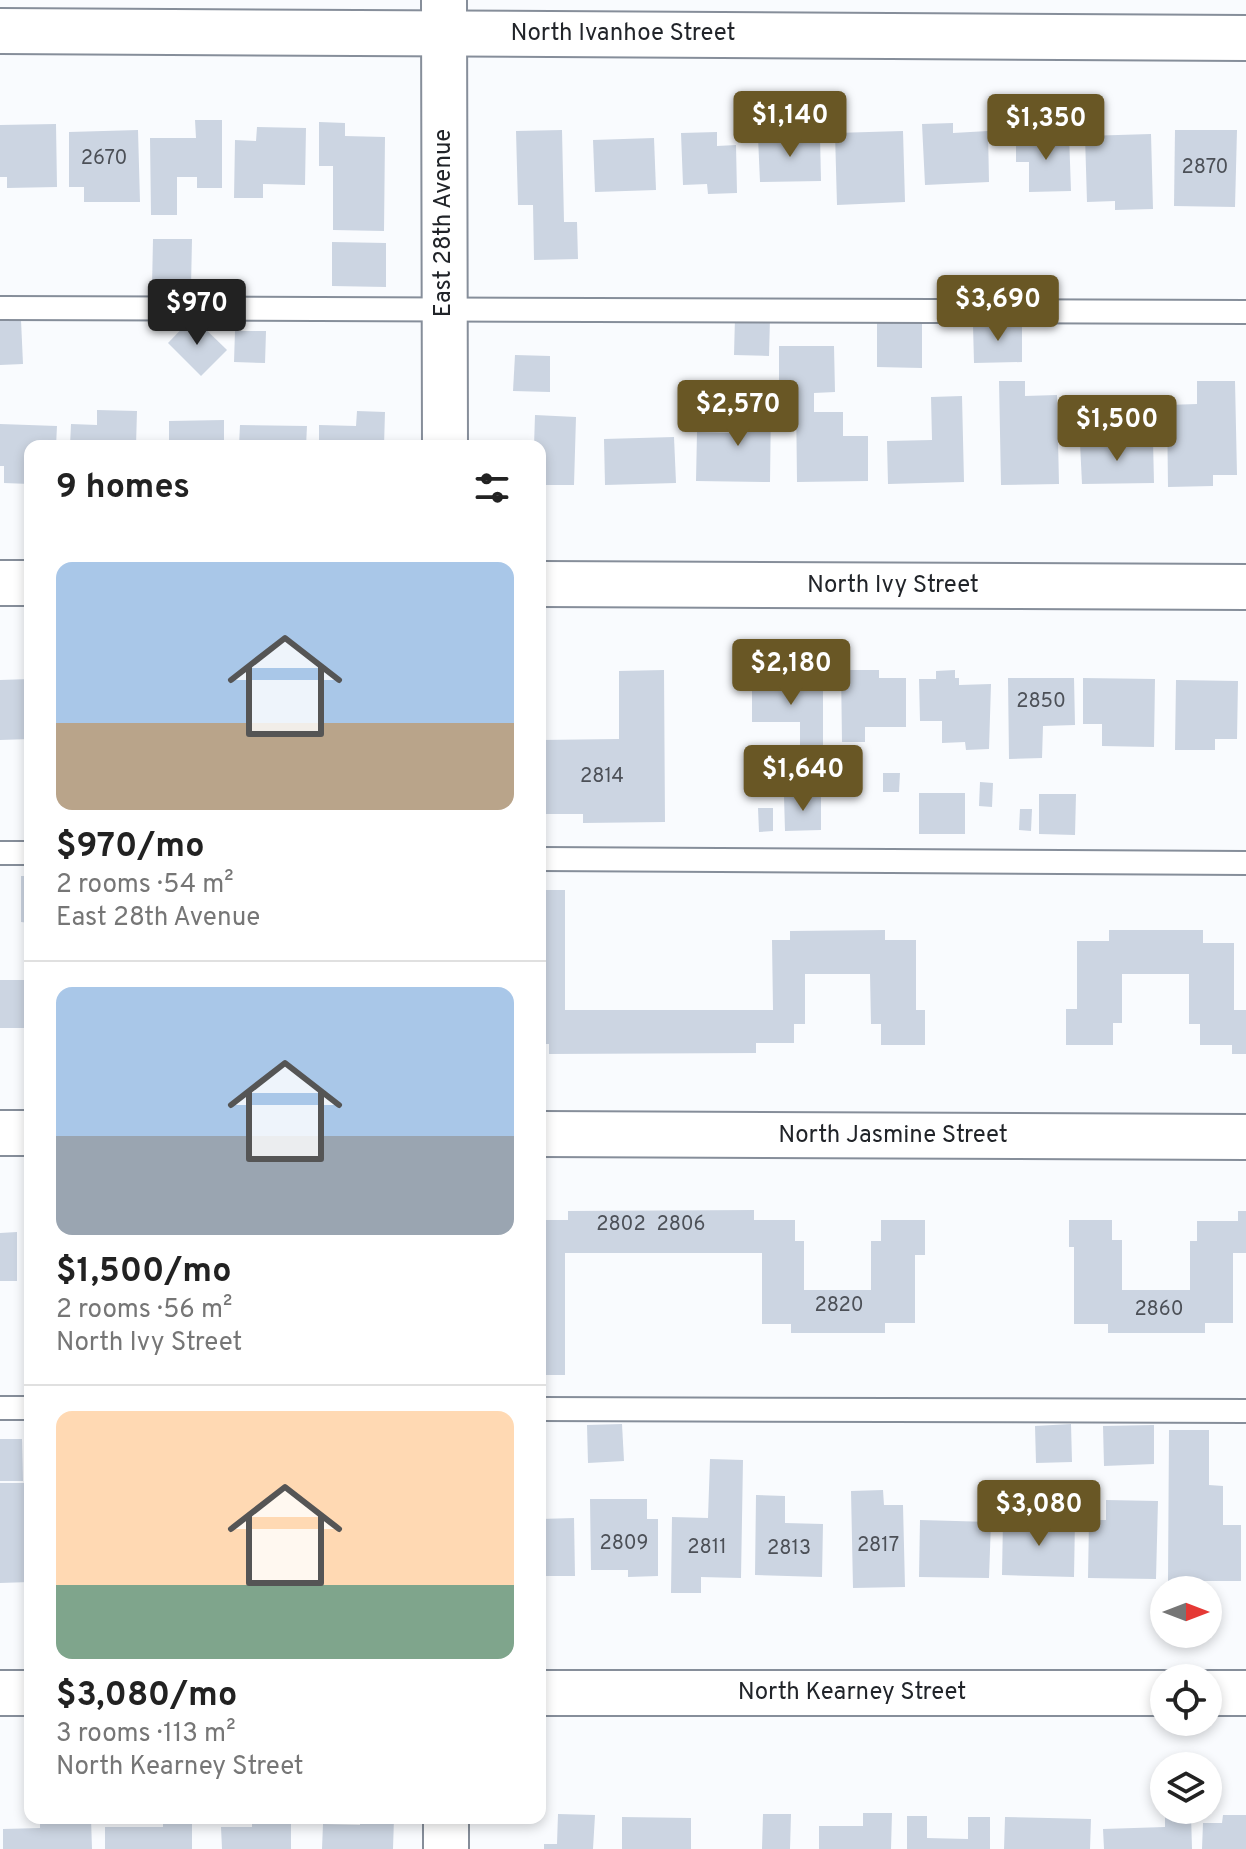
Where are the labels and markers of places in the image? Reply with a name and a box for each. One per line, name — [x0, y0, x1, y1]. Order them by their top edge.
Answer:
pin: $1,140 — [725, 91, 855, 159]
pin: $1,350 — [981, 94, 1111, 162]
pin: $3,690 — [933, 275, 1063, 343]
pin: $970 — [150, 279, 244, 347]
pin: $2,570 — [673, 380, 803, 448]
pin: $1,500 — [1052, 395, 1182, 463]
pin: $2,180 — [726, 639, 856, 707]
pin: $1,640 — [738, 745, 868, 813]
pin: $3,080 — [974, 1480, 1104, 1548]

